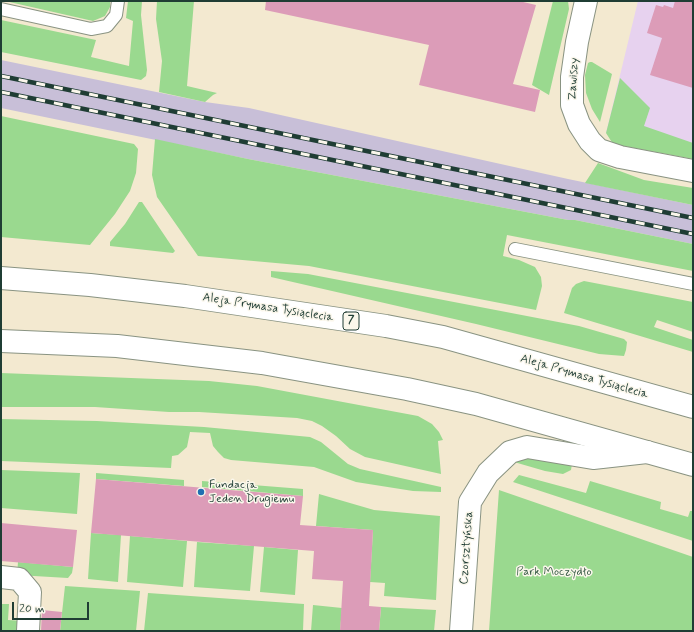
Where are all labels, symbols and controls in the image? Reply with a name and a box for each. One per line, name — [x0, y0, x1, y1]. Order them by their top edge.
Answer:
street label: Zawiszy — [566, 57, 582, 101]
street label: Aleja Prymasa Tysiąclecia — [202, 291, 334, 325]
road number: 7 — [343, 312, 359, 330]
street label: Aleja Prymasa Tysiąclecia — [518, 352, 650, 402]
place label: Fundacja Jeden Drugiemu — [209, 478, 294, 506]
marker: Fundacja Jeden Drugiemu — [196, 487, 206, 497]
street label: Czorsztyńska — [457, 511, 477, 585]
park label: Park Moczydło — [516, 565, 592, 579]
scale bar — [14, 594, 91, 620]
text: 20 m — [19, 601, 45, 617]

